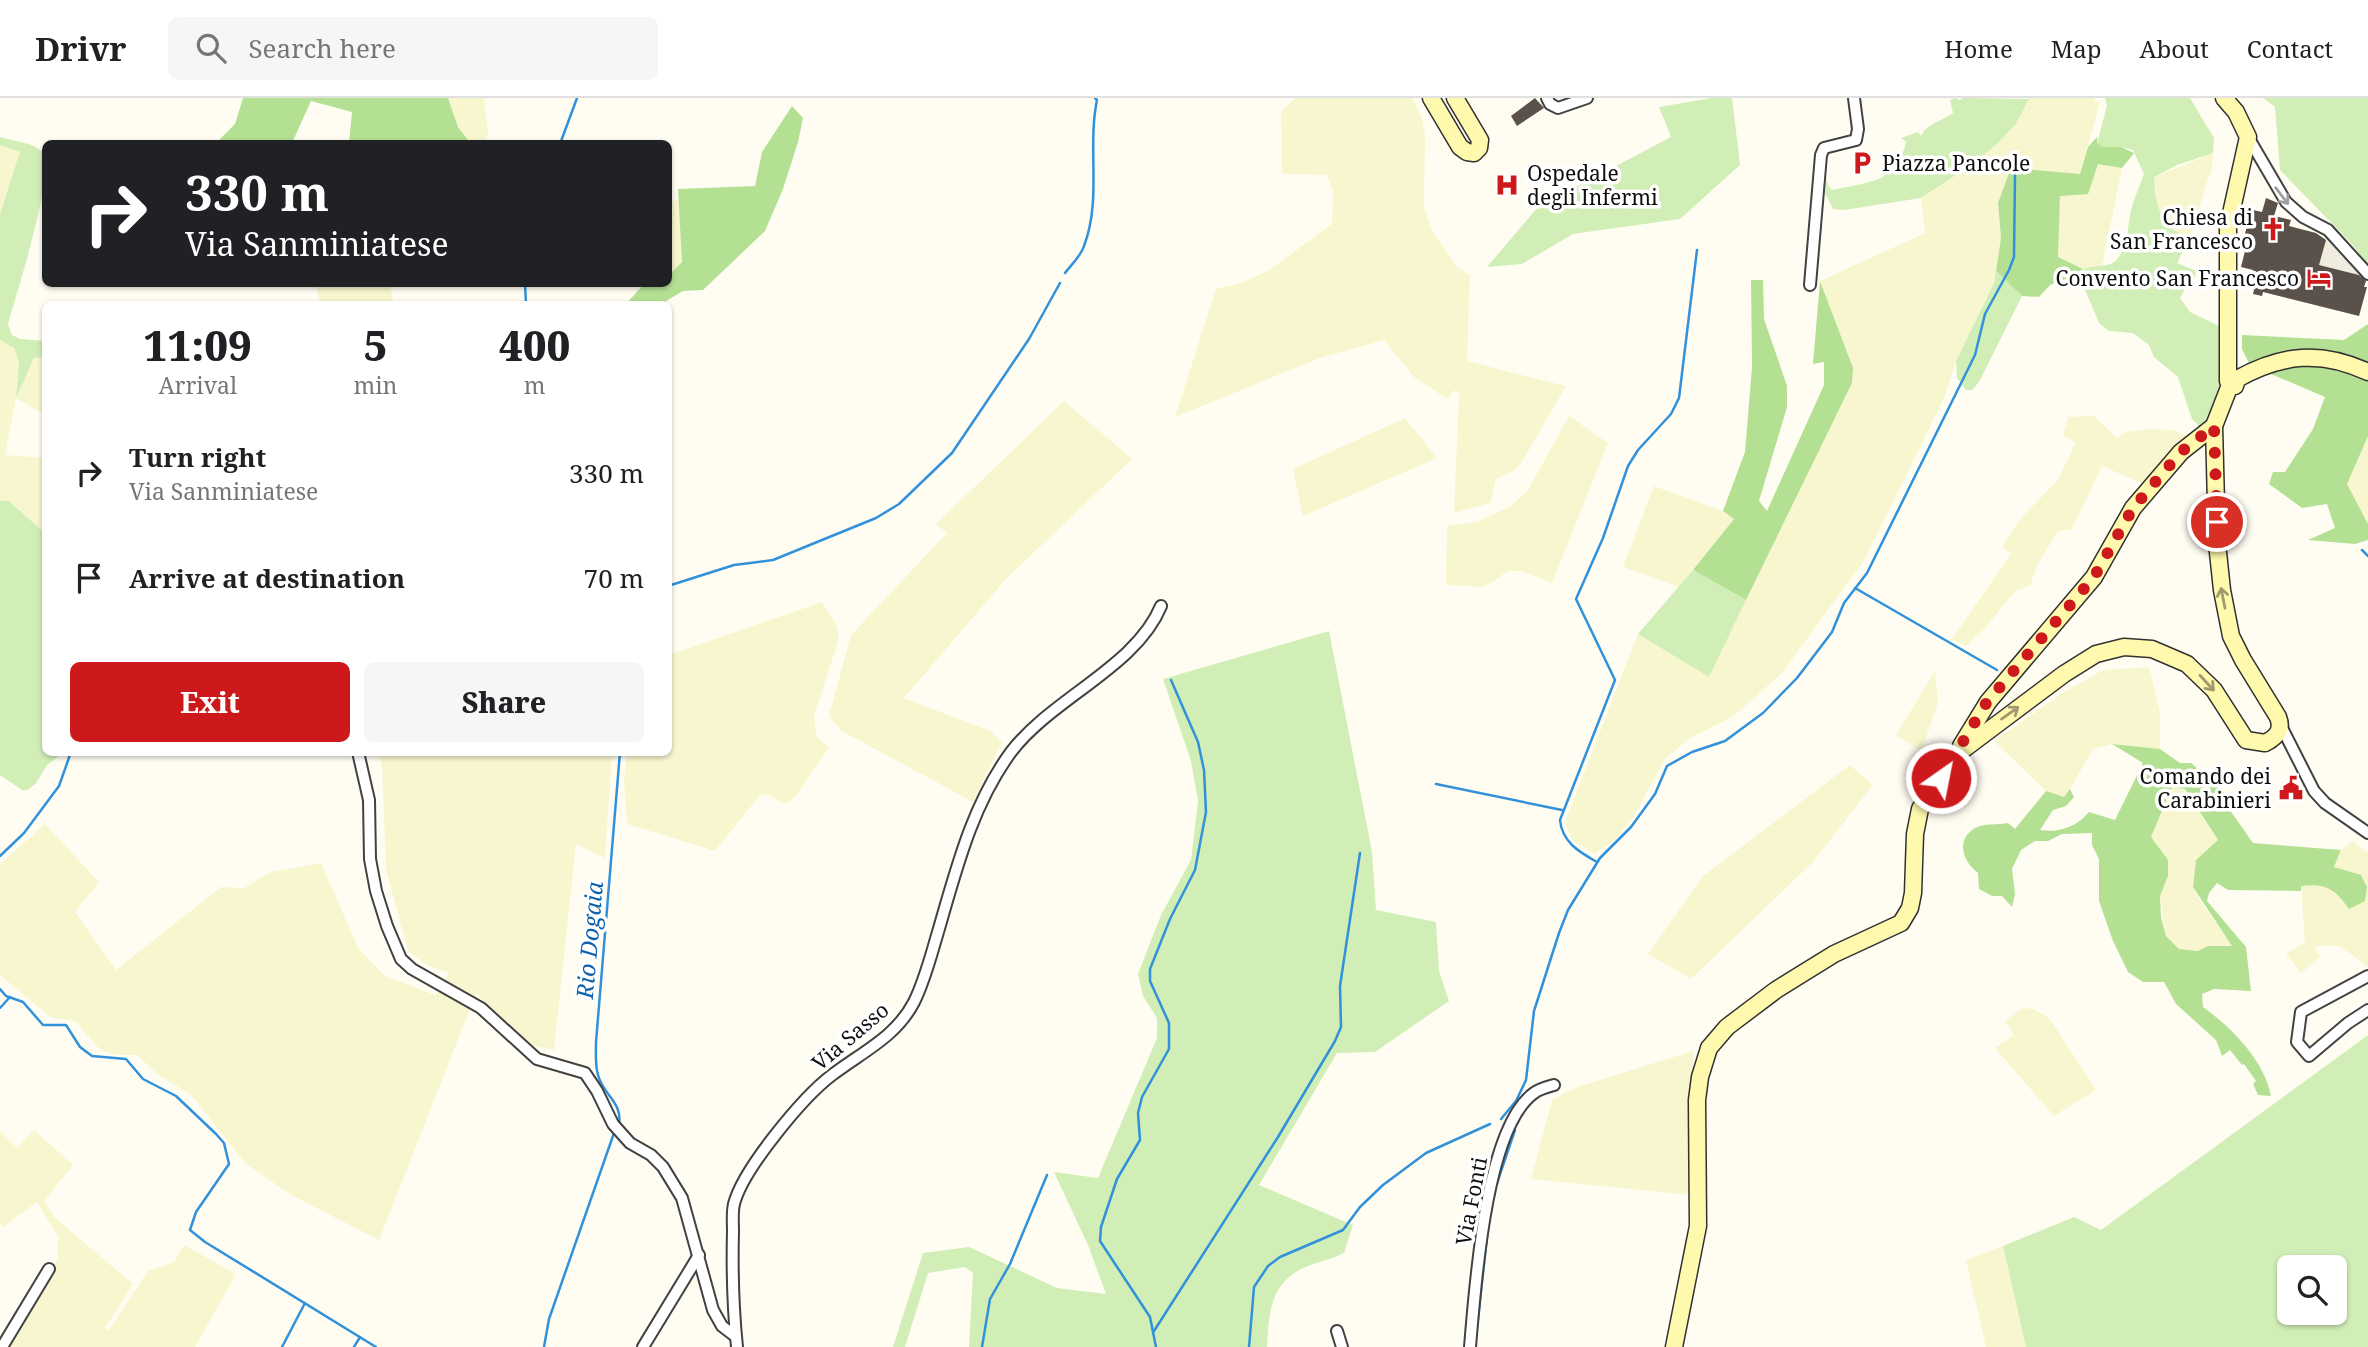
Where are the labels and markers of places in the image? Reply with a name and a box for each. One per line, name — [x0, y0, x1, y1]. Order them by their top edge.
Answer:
parking icon: Piazza Pancole — [1848, 149, 1876, 177]
place label: Piazza Pancole — [1882, 149, 2030, 177]
place label: Ospedale degli Infermi — [1527, 159, 1658, 211]
hospital icon: Ospedale degli Infermi — [1493, 171, 1521, 199]
place label: Chiesa di San Francesco — [2110, 203, 2253, 255]
church icon: Chiesa di San Francesco — [2259, 215, 2287, 243]
place label: Convento San Francesco — [2056, 264, 2299, 292]
hotel icon: Convento San Francesco — [2305, 264, 2333, 292]
pin — [2187, 492, 2247, 552]
place label: Comando dei Carabinieri — [2139, 762, 2271, 814]
public building icon: Comando dei Carabinieri — [2277, 774, 2305, 802]

